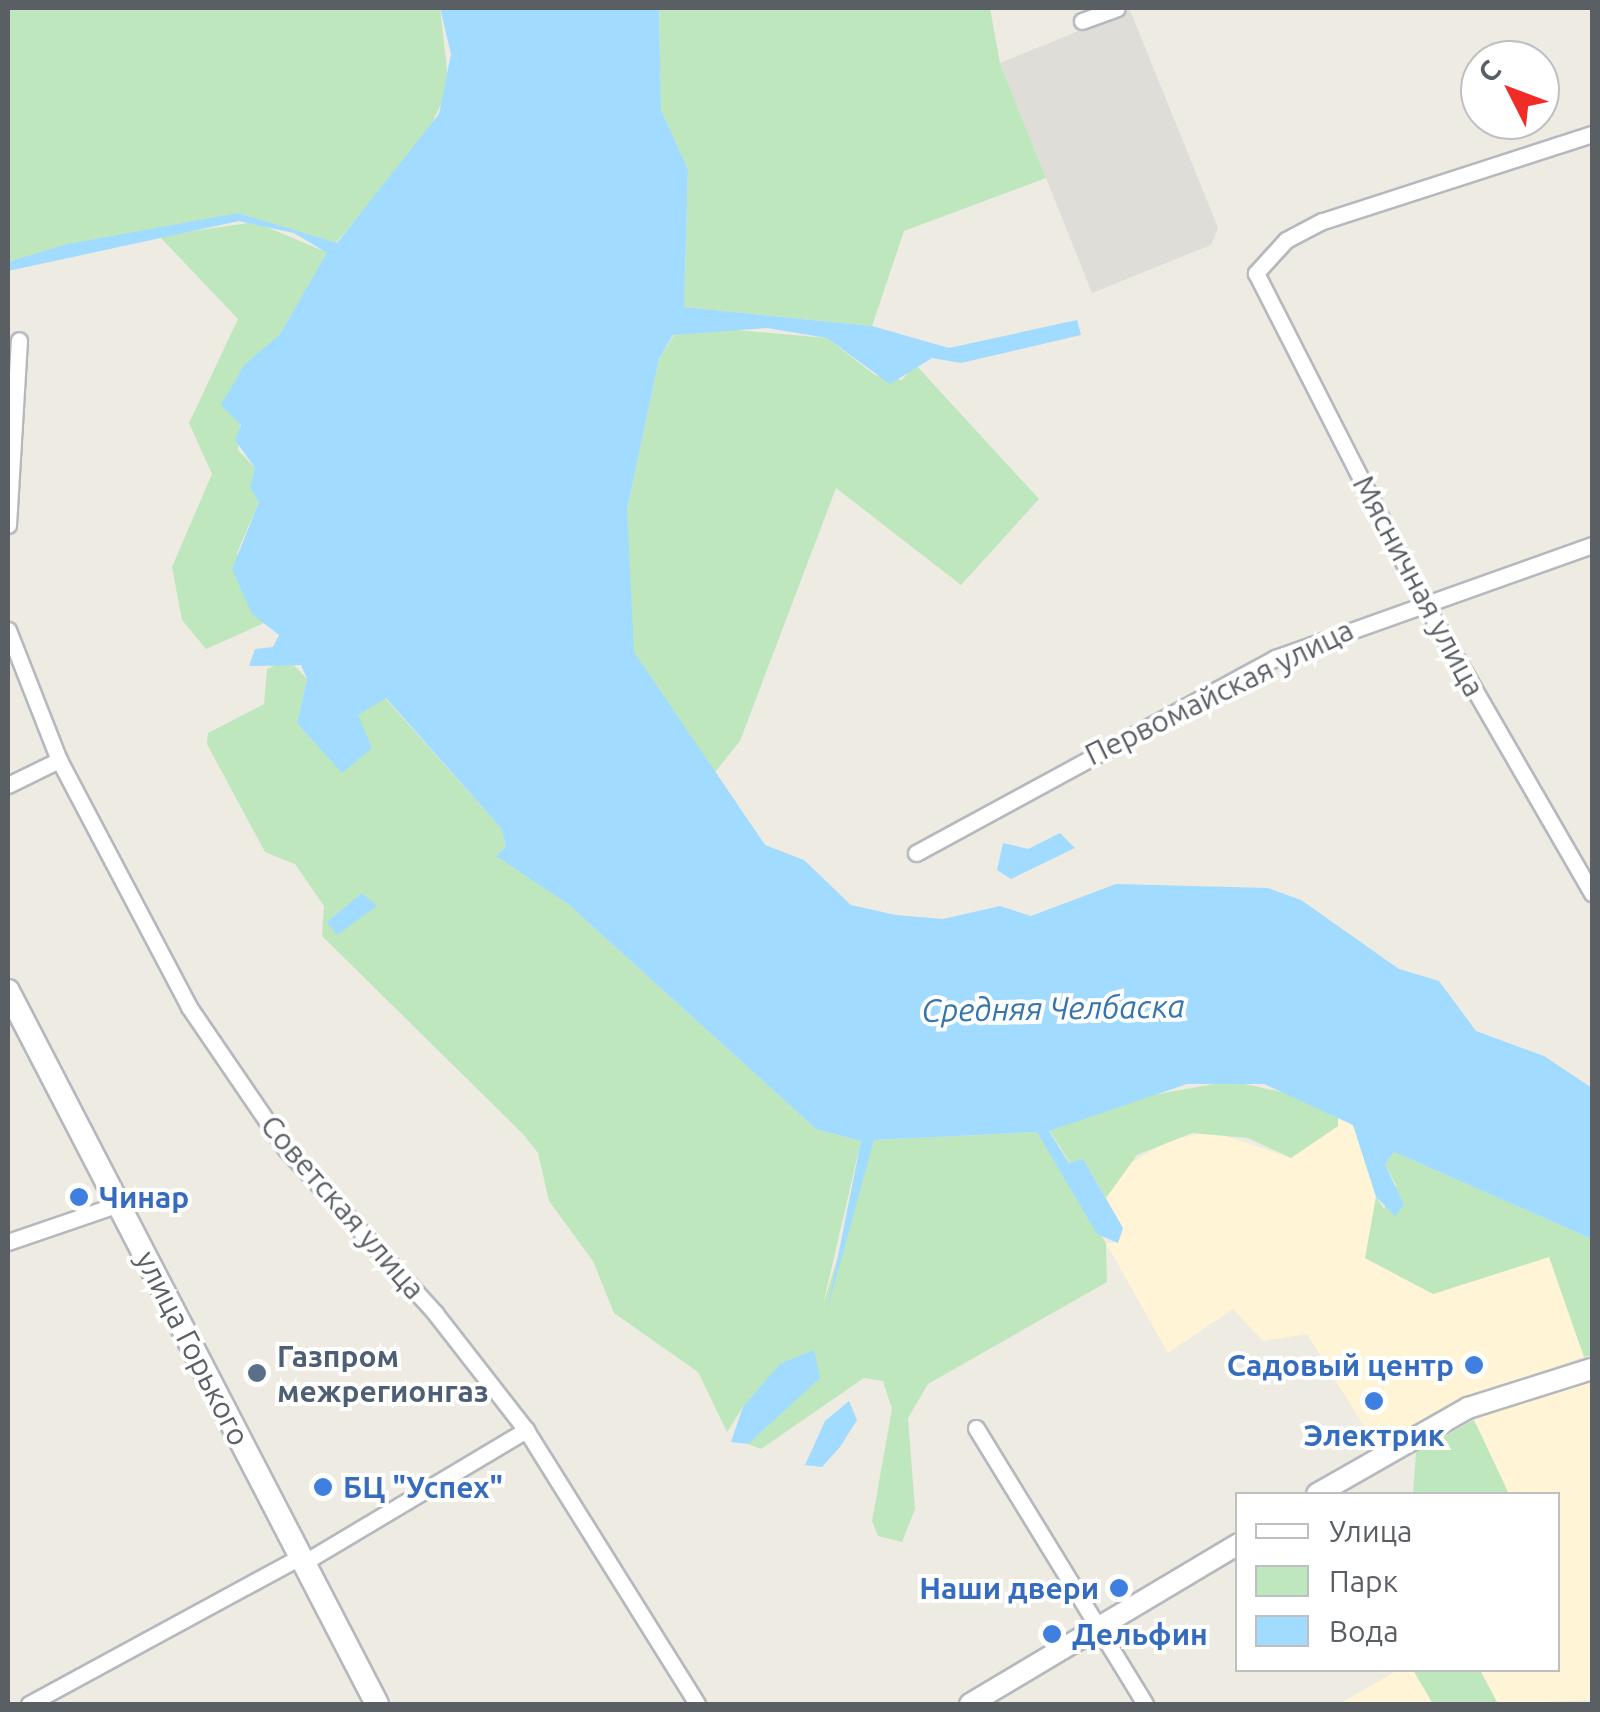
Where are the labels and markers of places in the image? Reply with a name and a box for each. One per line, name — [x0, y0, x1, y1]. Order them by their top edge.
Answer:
place label: Чинар — [99, 1179, 189, 1215]
marker: Чинар — [68, 1186, 90, 1208]
place label: Газпром межрегионгаз — [277, 1338, 488, 1408]
place label: Садовый центр — [1227, 1347, 1454, 1383]
marker: Садовый центр — [1463, 1354, 1485, 1376]
marker: Газпром межрегионгаз — [246, 1362, 268, 1384]
marker: Электрик — [1363, 1390, 1385, 1412]
place label: Электрик — [1303, 1417, 1445, 1453]
place label: БЦ "Успех" — [343, 1469, 503, 1505]
marker: БЦ "Успех" — [312, 1476, 334, 1498]
place label: Наши двери — [919, 1570, 1099, 1606]
marker: Наши двери — [1108, 1577, 1130, 1599]
place label: Дельфин — [1072, 1616, 1208, 1652]
marker: Дельфин — [1041, 1623, 1063, 1645]

